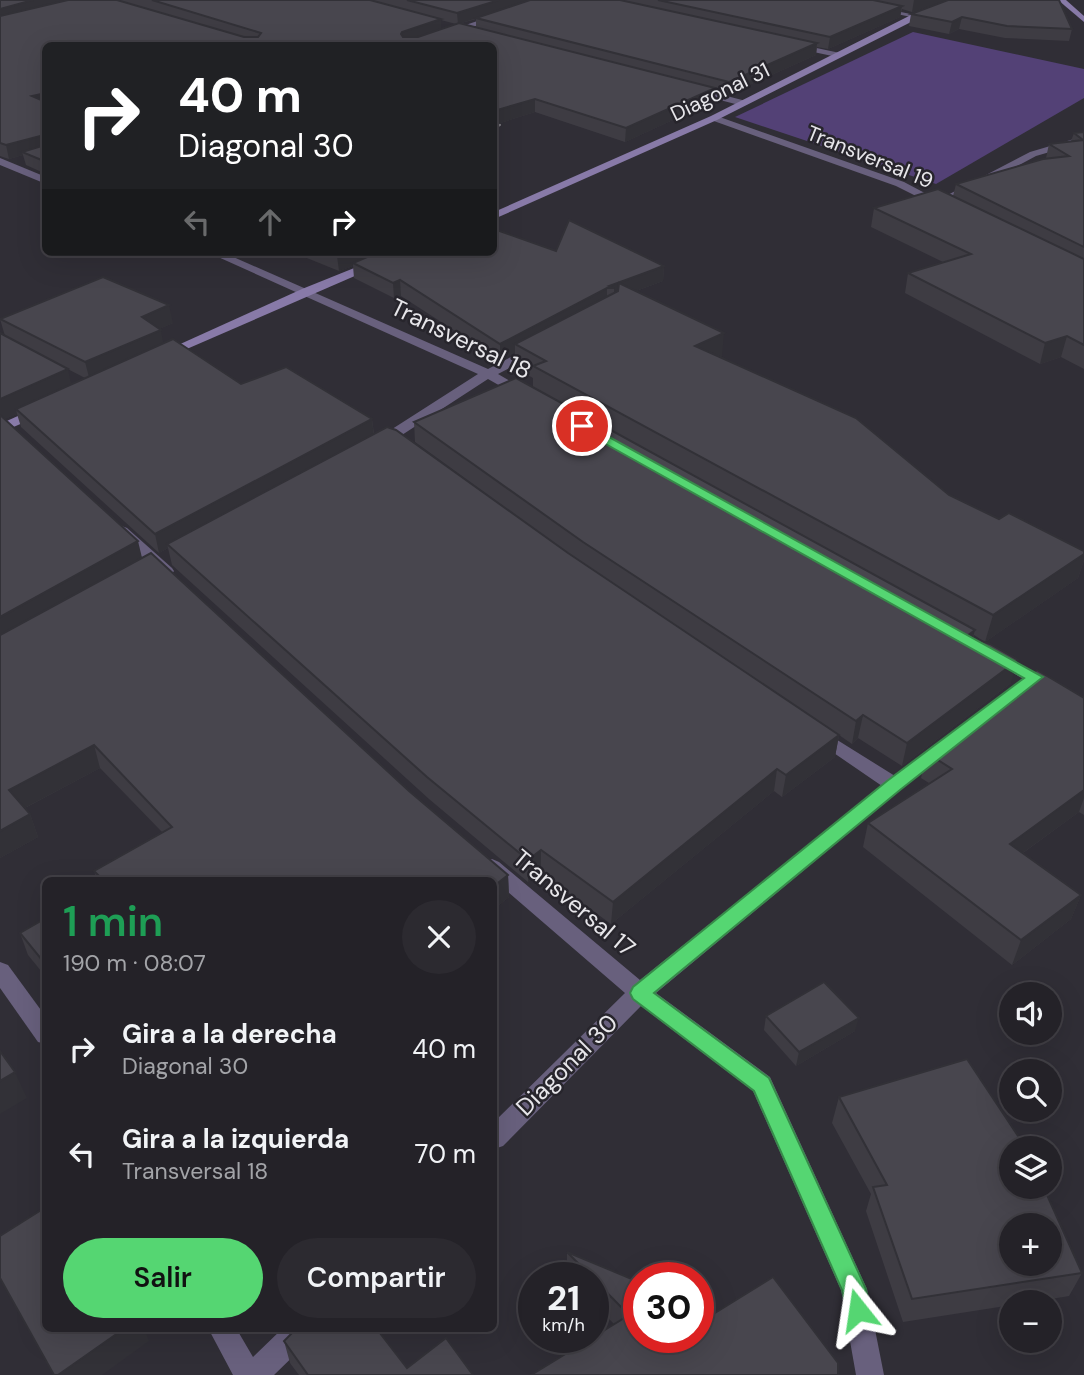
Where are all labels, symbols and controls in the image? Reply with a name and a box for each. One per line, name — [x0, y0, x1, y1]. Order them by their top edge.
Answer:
street label: Diagonal 31 — [666, 56, 774, 128]
text: 40 m — [178, 63, 302, 127]
icon: right — [63, 70, 154, 161]
street label: Transversal 19 — [803, 119, 937, 195]
text: Diagonal 30 — [178, 125, 354, 167]
icon: left — [178, 203, 216, 241]
icon: ahead — [251, 203, 289, 241]
icon: right — [324, 203, 362, 241]
street label: Transversal 18 — [386, 291, 537, 386]
pin — [552, 396, 612, 456]
icon: arrive — [563, 407, 601, 445]
street label: Transversal 17 — [507, 842, 642, 963]
text: 1 min — [63, 894, 163, 949]
button: close — [402, 900, 476, 974]
text: 190 m · 08:07 — [63, 948, 206, 978]
map controls — [999, 982, 1062, 1353]
button: sound — [999, 982, 1062, 1045]
street label: Diagonal 30 — [509, 1007, 624, 1122]
text: Gira a la derecha — [122, 1017, 337, 1051]
icon: right — [63, 1030, 101, 1068]
text: 40 m — [412, 1032, 476, 1066]
text: Diagonal 30 — [122, 1051, 248, 1081]
button: search — [999, 1059, 1062, 1122]
text: Gira a la izquierda — [122, 1122, 349, 1156]
icon: left — [63, 1135, 101, 1173]
button: layers — [999, 1136, 1062, 1199]
text: 70 m — [415, 1137, 476, 1171]
text: Transversal 18 — [122, 1156, 268, 1186]
button: + — [999, 1213, 1062, 1276]
button: Salir — [63, 1238, 263, 1318]
button: Compartir — [277, 1238, 476, 1318]
speed limit sign: 30 — [623, 1262, 714, 1353]
position arrow — [821, 1273, 895, 1347]
text: 21 — [547, 1275, 580, 1321]
button: − — [999, 1290, 1062, 1353]
text: km/h — [542, 1313, 585, 1337]

